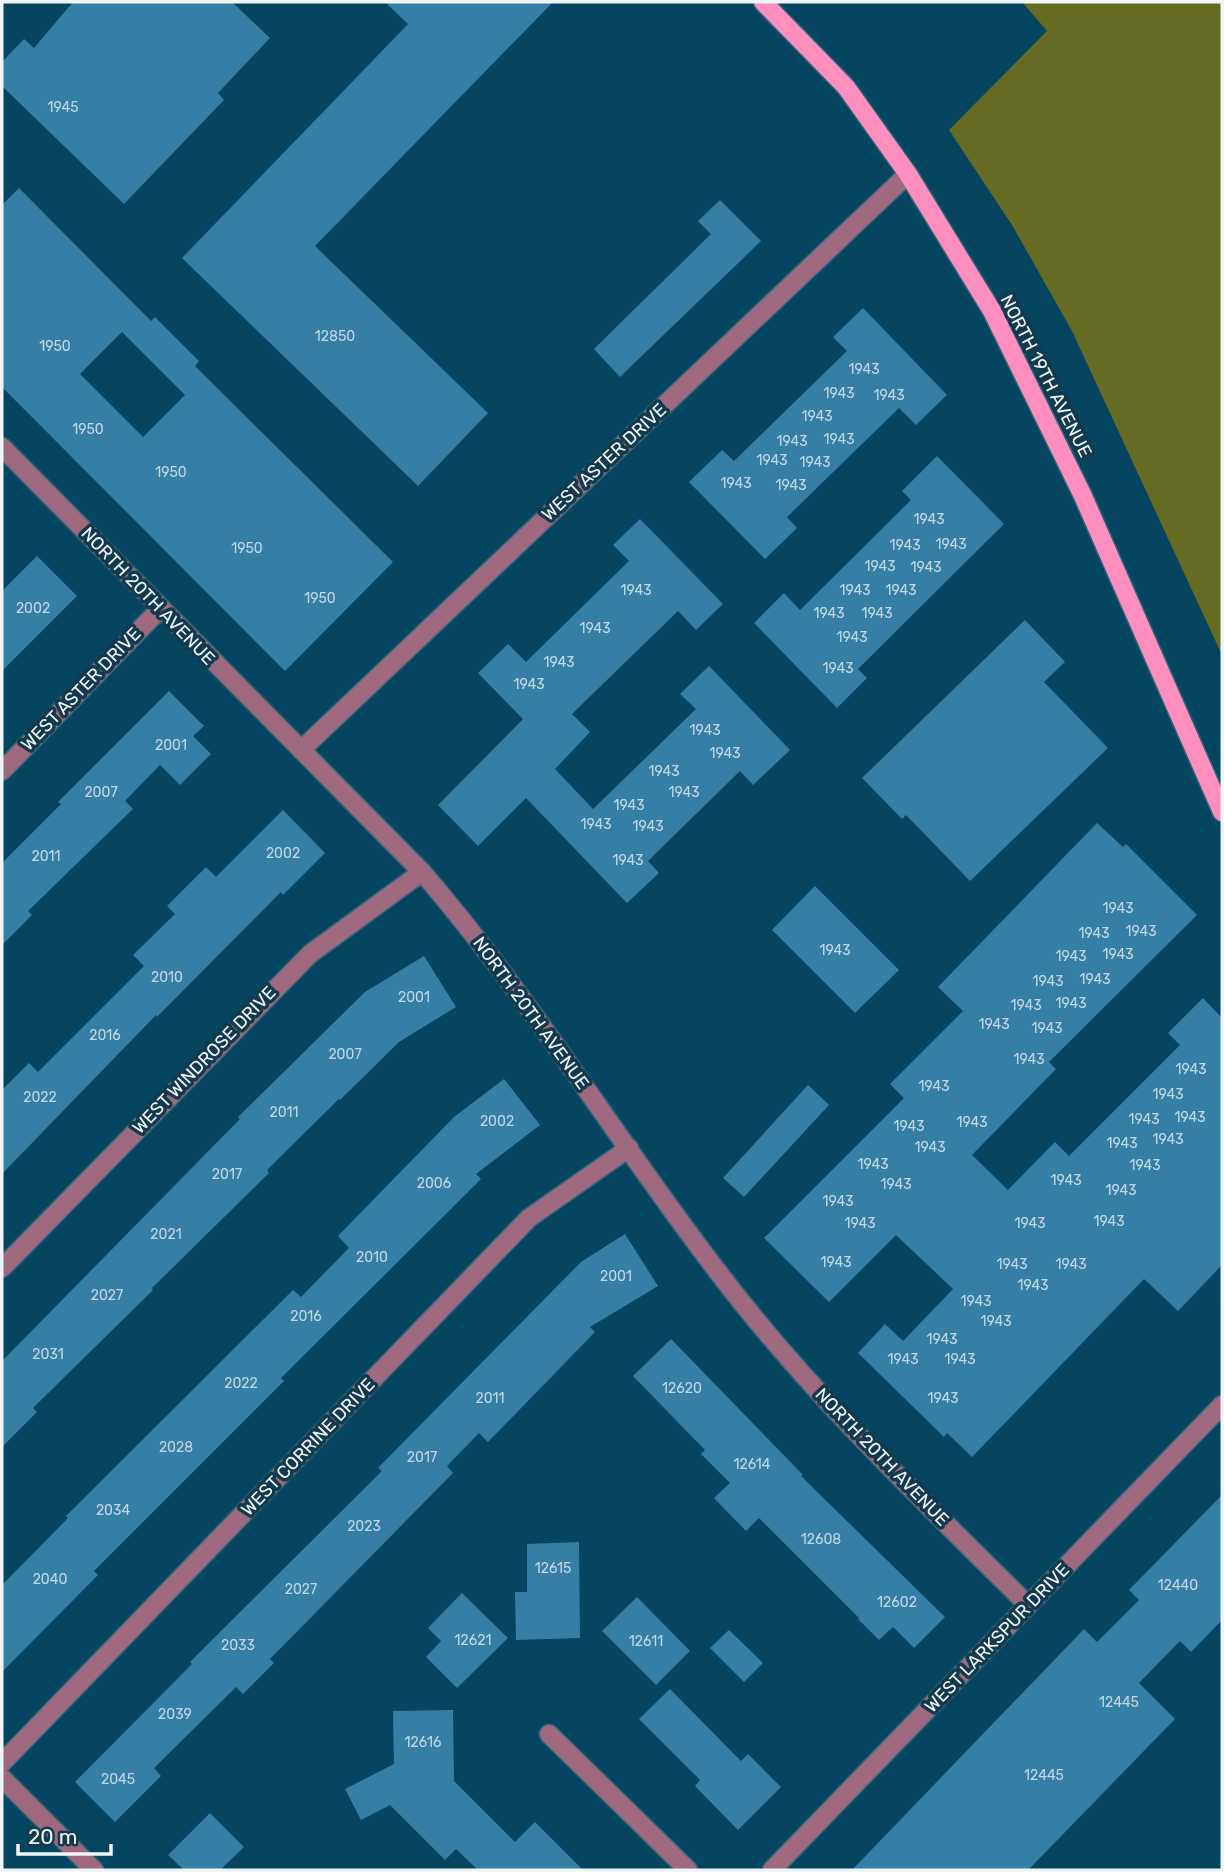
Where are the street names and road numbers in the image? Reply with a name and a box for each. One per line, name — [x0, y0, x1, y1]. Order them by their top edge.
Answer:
street label: NORTH 19TH AVENUE — [995, 291, 1097, 461]
street label: WEST ASTER DRIVE — [537, 399, 671, 525]
street label: NORTH 20TH AVENUE — [77, 523, 219, 669]
street label: WEST ASTER DRIVE — [17, 623, 145, 755]
street label: NORTH 20TH AVENUE — [468, 933, 594, 1093]
street label: WEST WINDROSE DRIVE — [128, 982, 280, 1138]
street label: WEST CORRINE DRIVE — [237, 1374, 379, 1520]
street label: NORTH 20TH AVENUE — [811, 1384, 953, 1530]
street label: WEST LARKSPUR DRIVE — [920, 1559, 1074, 1717]

